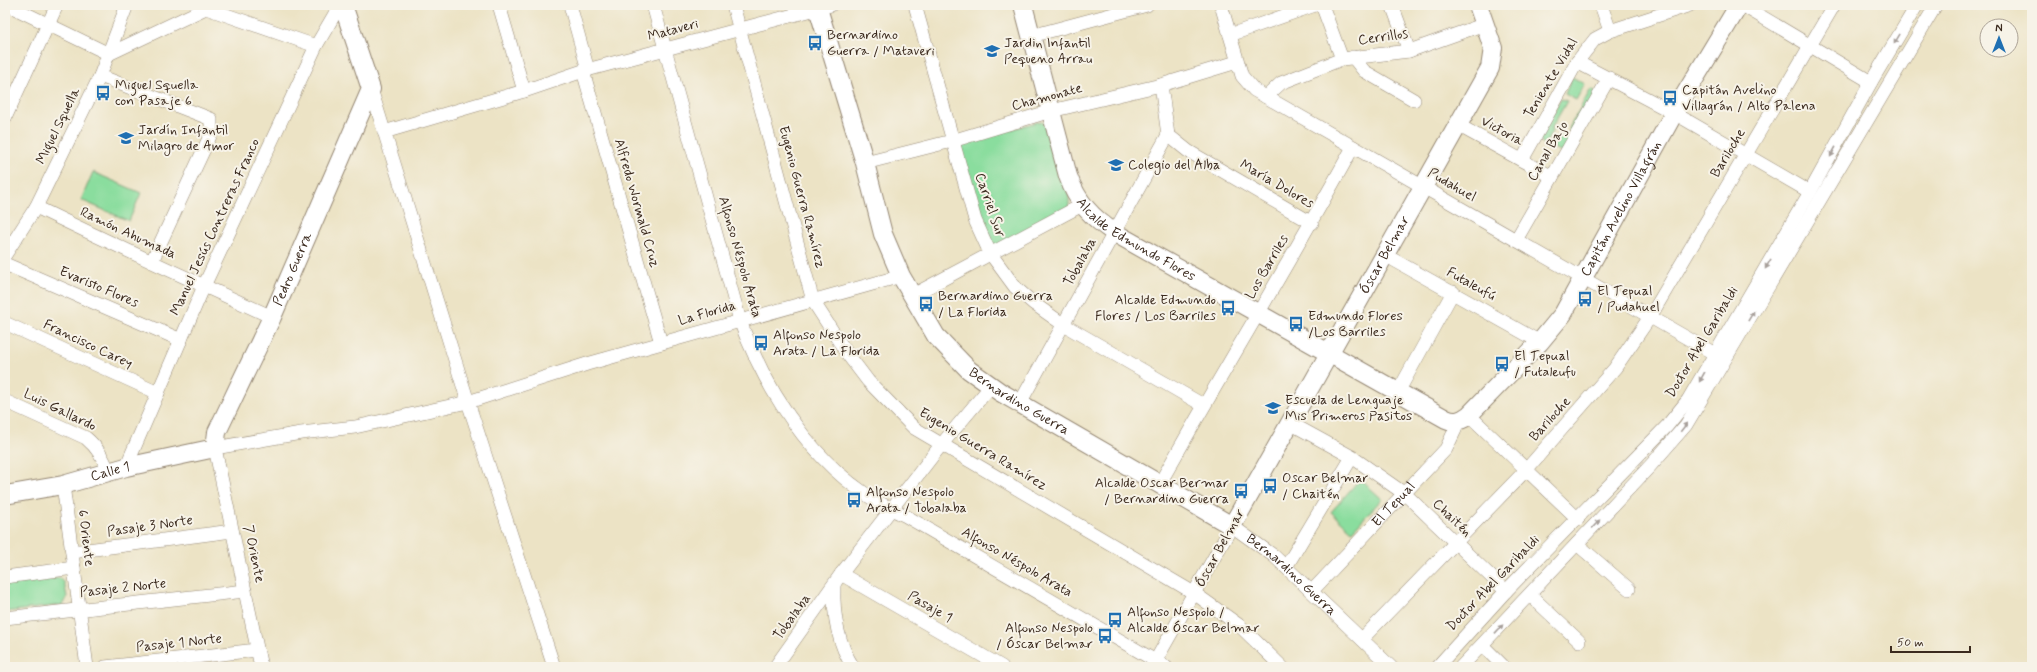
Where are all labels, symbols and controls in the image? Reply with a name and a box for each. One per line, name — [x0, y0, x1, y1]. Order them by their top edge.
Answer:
street label: Mataveri — [646, 15, 700, 45]
north arrow — [1979, 18, 2019, 58]
text: N — [1995, 22, 2003, 36]
street label: Cerrillos — [1357, 25, 1410, 49]
place label: Bernardino Guerra / Mataveri — [827, 26, 935, 60]
one-way arrow — [1893, 33, 1900, 45]
bus stop icon: Bernardino Guerra / Mataveri — [806, 34, 824, 52]
place label: Jardin Infantil Pequeno Arrau — [1004, 34, 1092, 68]
street label: Teniente Vidal — [1520, 34, 1582, 122]
school or university icon: Jardin Infantil Pequeno Arrau — [983, 42, 1001, 60]
place label: Miguel Squella con Pasaje 6 — [115, 76, 199, 110]
street label: Chamonate — [1010, 79, 1084, 115]
place label: Capitán Avelino Villagrán / Alto Palena — [1682, 81, 1816, 115]
street label: Miguel Squella — [32, 84, 86, 168]
bus stop icon: Miguel Squella con Pasaje 6 — [94, 84, 112, 102]
bus stop icon: Capitán Avelino Villagrán / Alto Palena — [1661, 89, 1679, 107]
street label: Victoria — [1478, 112, 1527, 150]
street label: Canal Bajo — [1524, 118, 1572, 184]
place label: Jardín Infantil Milagro de Amor — [138, 121, 234, 156]
street label: Eugenio Guerra Ramírez — [774, 124, 830, 270]
street label: Bariloche — [1706, 125, 1750, 181]
school or university icon: Jardín Infantil Milagro de Amor — [117, 129, 135, 147]
street label: Manuel Jesús Contreras Franco — [166, 135, 264, 318]
street label: Alfredo Wormald Cruz — [610, 137, 664, 269]
street label: Capitán Avelino Villagrán — [1577, 138, 1666, 280]
one-way arrow — [1829, 146, 1836, 157]
street label: María Dolores — [1237, 155, 1317, 213]
school or university icon: Colegio del Alba — [1107, 156, 1125, 174]
place label: Colegio del Alba — [1128, 156, 1220, 175]
street label: Pudahuel — [1425, 164, 1479, 206]
street label: Carriel Sur — [971, 170, 1010, 240]
street label: Alfonso Néspolo Arata — [712, 194, 766, 320]
street label: Alcalde Edmundo Flores — [1072, 194, 1199, 285]
street label: Ramón Ahumada — [77, 203, 179, 263]
street label: Óscar Belmar — [1355, 212, 1414, 297]
street label: Pedro Guerra — [269, 229, 317, 309]
street label: Los Barriles — [1241, 232, 1293, 302]
street label: Tobalaba — [1059, 235, 1101, 289]
one-way arrow — [1764, 258, 1771, 270]
street label: Evaristo Flores — [57, 262, 141, 312]
street label: Futaleufú — [1443, 263, 1499, 305]
place label: El Tepual / Pudahuel — [1597, 282, 1660, 316]
street label: Doctor Abel Garibaldi — [1662, 283, 1742, 401]
place label: Bernardino Guerra / La Florida — [938, 287, 1053, 321]
bus stop icon: El Tepual / Pudahuel — [1576, 290, 1594, 308]
place label: Alcalde Edmundo Flores / Los Barriles — [1095, 291, 1216, 325]
bus stop icon: Bernardino Guerra / La Florida — [917, 295, 935, 313]
street label: La Florida — [676, 296, 738, 330]
bus stop icon: Alcalde Edmundo Flores / Los Barriles — [1219, 299, 1237, 317]
place label: Edmundo Flores /Los Barriles — [1308, 307, 1403, 341]
one-way arrow — [1748, 310, 1755, 322]
street label: Francisco Carey — [40, 315, 136, 373]
bus stop icon: Edmundo Flores /Los Barriles — [1287, 315, 1305, 333]
place label: Alfonso Nespolo Arata / La Florida — [773, 326, 880, 360]
bus stop icon: Alfonso Nespolo Arata / La Florida — [752, 334, 770, 352]
place label: El Tepual / Futaleufu — [1514, 347, 1576, 381]
bus stop icon: El Tepual / Futaleufu — [1493, 355, 1511, 373]
street label: Bernardino Guerra — [965, 364, 1073, 439]
one-way arrow — [1699, 371, 1706, 382]
street label: Luis Gallardo — [21, 385, 100, 435]
place label: Escuela de Lenguaje Mis Primeros Pasitos — [1285, 391, 1412, 425]
street label: Bariloche — [1525, 393, 1575, 445]
school or university icon: Escuela de Lenguaje Mis Primeros Pasitos — [1264, 399, 1282, 417]
street label: Eugenio Guerra Ramírez — [916, 404, 1051, 495]
one-way arrow — [1679, 422, 1688, 433]
street label: Calle 1 — [88, 457, 132, 486]
place label: Oscar Belmar / Chaitén — [1282, 469, 1369, 503]
place label: Alcalde Oscar Bermar / Bernardino Guerra — [1095, 474, 1229, 508]
bus stop icon: Oscar Belmar / Chaitén — [1261, 477, 1279, 495]
street label: El Tepual — [1368, 478, 1419, 531]
bus stop icon: Alcalde Oscar Bermar / Bernardino Guerra — [1232, 482, 1250, 500]
place label: Alfonso Nespolo Arata / Tobalaba — [866, 483, 967, 517]
bus stop icon: Alfonso Nespolo Arata / Tobalaba — [845, 491, 863, 509]
street label: Chaitén — [1429, 495, 1475, 541]
street label: Óscar Belmar — [1191, 505, 1249, 590]
street label: 6 Oriente — [74, 509, 98, 567]
street label: Pasaje 3 Norte — [106, 511, 194, 541]
one-way arrow — [1592, 518, 1601, 529]
street label: Alfonso Néspolo Arata — [957, 523, 1076, 603]
street label: 7 Oriente — [239, 524, 269, 584]
street label: Bernardino Guerra — [1242, 530, 1340, 620]
street label: Doctor Abel Garibaldi — [1442, 531, 1544, 635]
street label: Pasaje 2 Norte — [79, 575, 167, 601]
street label: Pasaje 1 — [904, 587, 956, 627]
street label: Tobalaba — [769, 590, 815, 644]
place label: Alfonso Nespolo / Alcalde Óscar Belmar — [1127, 603, 1260, 637]
bus stop icon: Alfonso Nespolo / Alcalde Óscar Belmar — [1106, 611, 1124, 629]
place label: Alfonso Nespolo / Óscar Belmar — [996, 619, 1093, 653]
one-way arrow — [1494, 624, 1503, 634]
bus stop icon: Alfonso Nespolo / Óscar Belmar — [1096, 627, 1114, 645]
scale bar — [1891, 628, 1970, 654]
street label: Pasaje 1 Norte — [135, 630, 223, 656]
text: 50 m — [1897, 635, 1924, 651]

